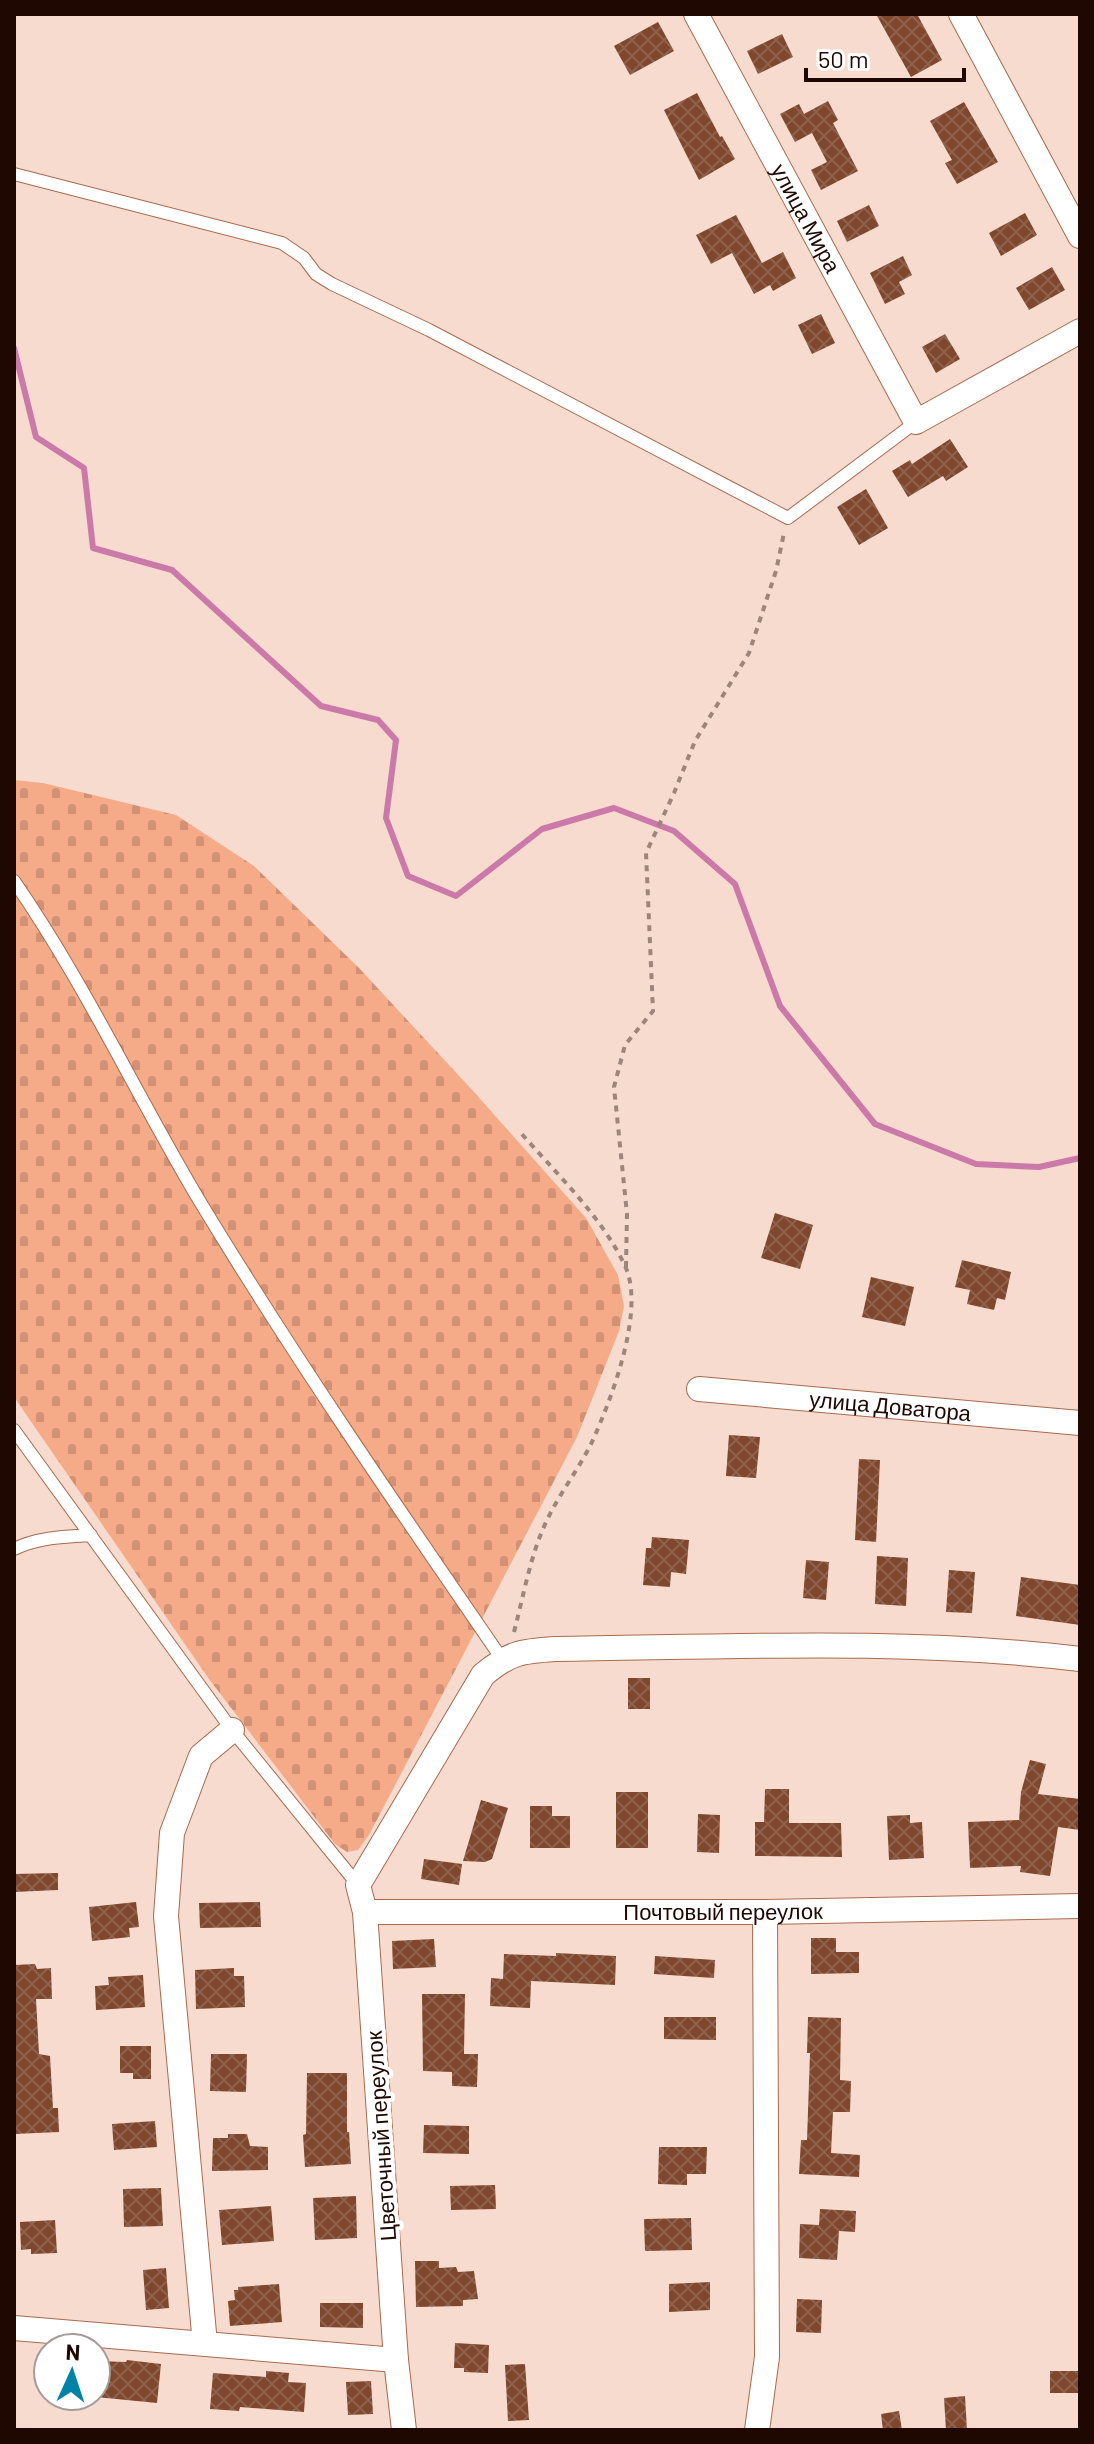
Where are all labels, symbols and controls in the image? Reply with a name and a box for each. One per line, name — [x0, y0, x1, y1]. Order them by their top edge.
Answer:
scale bar — [806, 32, 964, 82]
text: 50 m — [818, 44, 869, 73]
street label: улица Мира — [766, 159, 847, 277]
street label: улица Доватора — [808, 1385, 973, 1425]
street label: Почтовый переулок — [623, 1897, 823, 1925]
street label: Цветочный переулок — [360, 2030, 401, 2242]
north arrow — [32, 2332, 112, 2412]
text: N — [65, 2338, 81, 2364]

